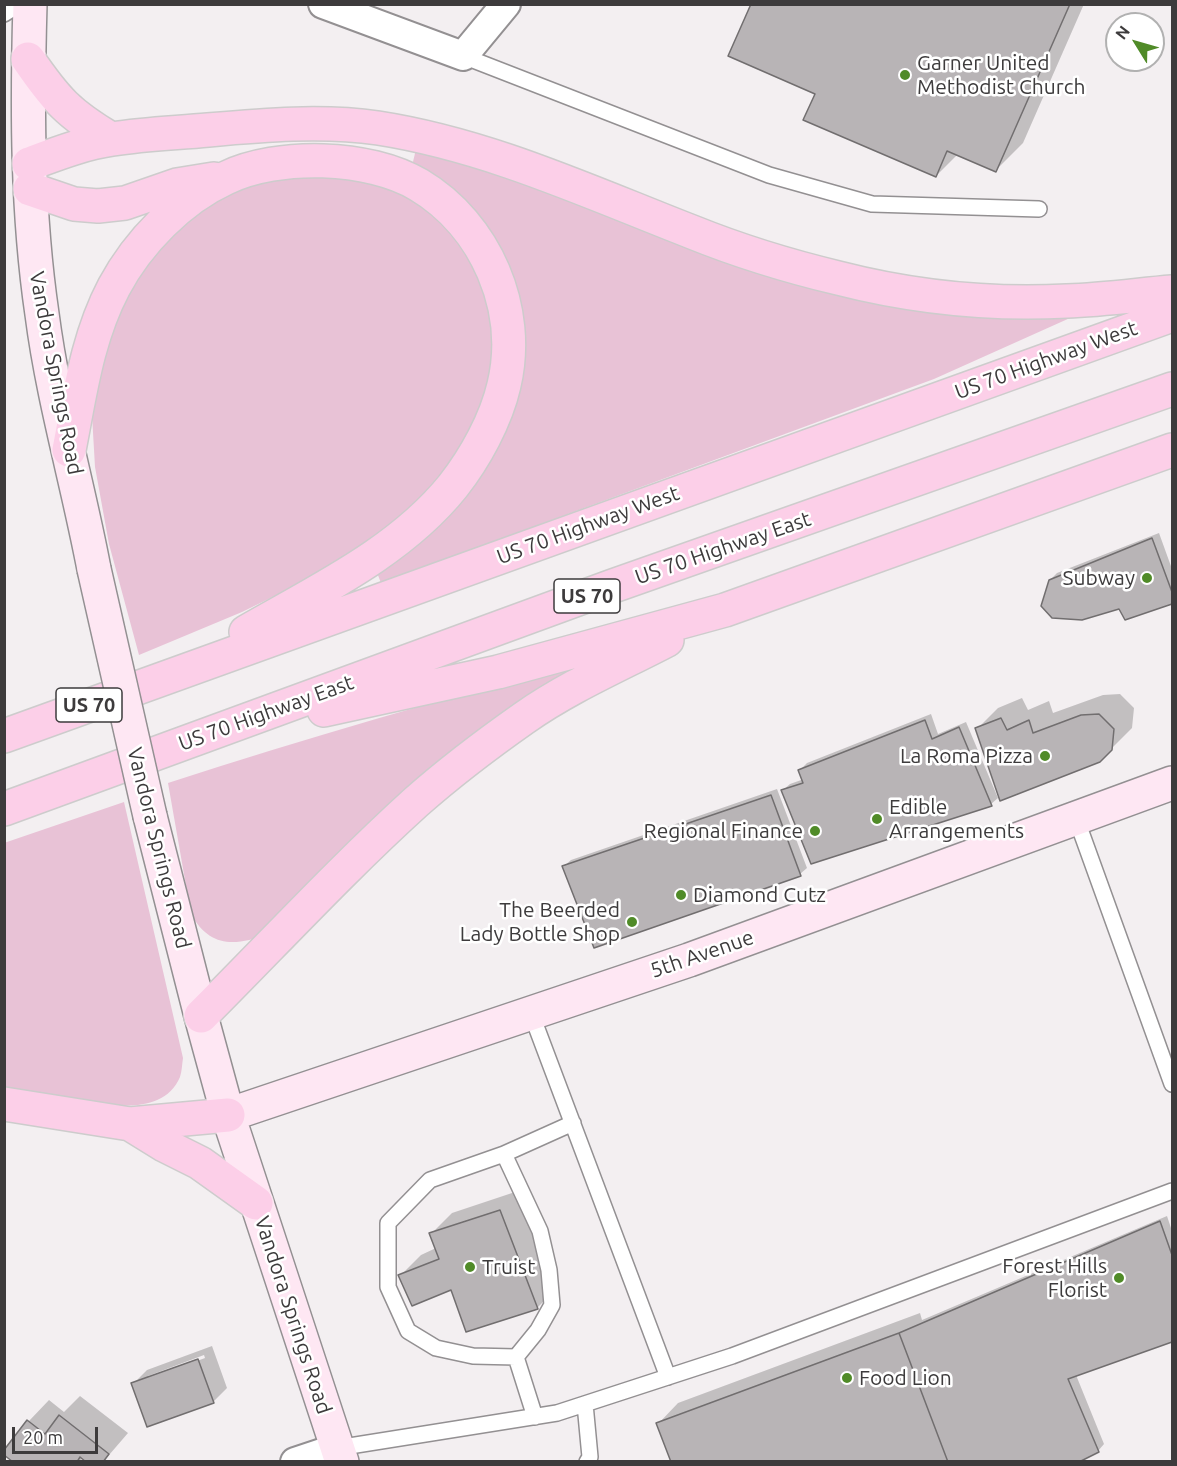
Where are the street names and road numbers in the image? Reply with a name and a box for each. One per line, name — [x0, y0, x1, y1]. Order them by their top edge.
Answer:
street label: Vandora Springs Road — [24, 269, 88, 477]
street label: US 70 Highway West — [951, 315, 1141, 405]
street label: US 70 Highway West — [493, 480, 683, 570]
street label: US 70 Highway East — [632, 506, 814, 590]
road number: US 70 — [554, 579, 620, 613]
street label: US 70 Highway East — [175, 670, 357, 756]
road number: US 70 — [56, 688, 122, 722]
street label: Vandora Springs Road — [122, 745, 196, 951]
street label: 5th Avenue — [647, 925, 757, 983]
street label: Vandora Springs Road — [249, 1213, 337, 1417]

